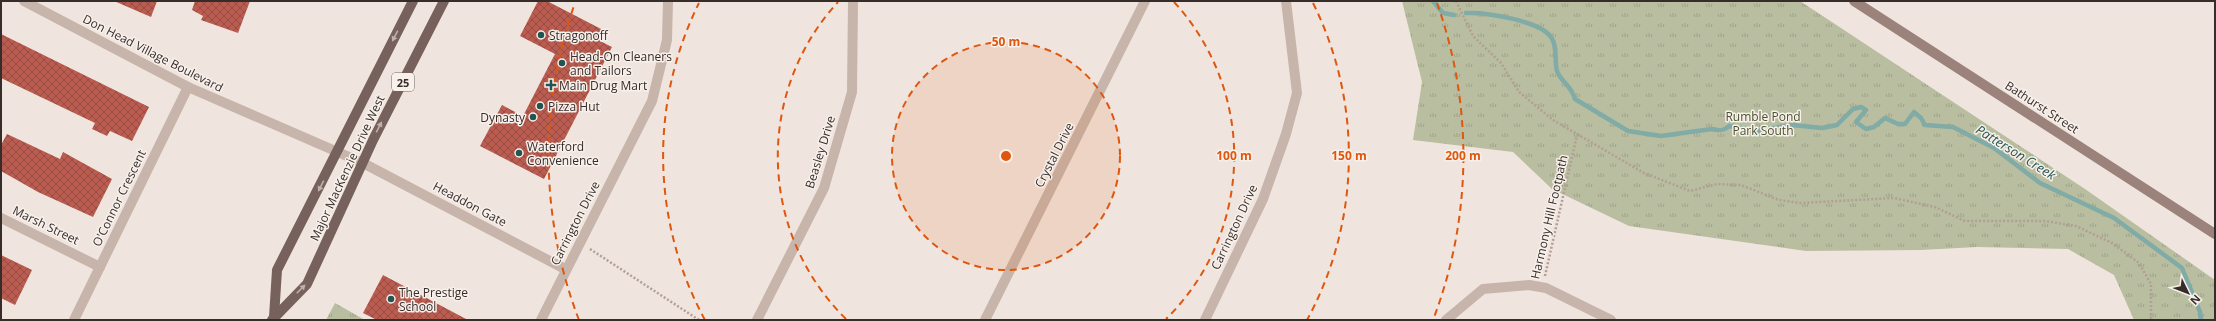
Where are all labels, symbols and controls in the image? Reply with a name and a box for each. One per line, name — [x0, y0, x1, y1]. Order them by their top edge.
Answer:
street label: Don Head Village Boulevard — [80, 10, 226, 96]
place label: Stragonoff — [549, 27, 609, 44]
one-way arrow — [392, 30, 398, 42]
marker: Stragonoff — [536, 30, 546, 40]
text: 50 m — [992, 33, 1020, 50]
place label: Head-On Cleaners and Tailors — [570, 48, 672, 79]
marker: Head-On Cleaners and Tailors — [557, 58, 567, 68]
road number: 25 — [392, 73, 414, 91]
place label: Main Drug Mart — [559, 77, 647, 94]
street label: Bathurst Street — [2002, 77, 2082, 137]
marker: Main Drug Mart — [546, 80, 556, 90]
street label: Major MacKenzie Drive West — [306, 92, 388, 244]
place label: Pizza Hut — [548, 98, 600, 115]
marker: Pizza Hut — [535, 101, 545, 111]
park label: Rumble Pond Park South — [1725, 108, 1801, 139]
place label: Dynasty — [480, 109, 526, 126]
marker: Dynasty — [528, 112, 538, 122]
street label: Beasley Drive — [801, 113, 839, 190]
street label: Crystal Drive — [1030, 119, 1078, 190]
water label: Patterson Creek — [1973, 120, 2060, 184]
one-way arrow — [376, 122, 383, 133]
place label: Waterford Convenience — [527, 138, 599, 169]
street label: O'Connor Crescent — [88, 147, 150, 249]
text: 100 m — [1216, 147, 1252, 164]
text: 150 m — [1331, 147, 1367, 164]
text: 200 m — [1445, 147, 1481, 164]
marker: Waterford Convenience — [514, 148, 524, 158]
centre of rings — [999, 149, 1013, 163]
street label: Harmony Hill Footpath — [1526, 153, 1572, 281]
street label: Headdon Gate — [430, 177, 510, 231]
street label: Carrington Drive — [546, 178, 604, 268]
one-way arrow — [317, 180, 324, 191]
street label: Carrington Drive — [1207, 181, 1261, 272]
street label: Marsh Street — [10, 202, 82, 248]
north arrow — [2168, 273, 2208, 313]
one-way arrow — [296, 284, 306, 294]
place label: The Prestige School — [399, 284, 468, 315]
text: N — [2187, 292, 2204, 309]
marker: The Prestige School — [386, 294, 396, 304]

